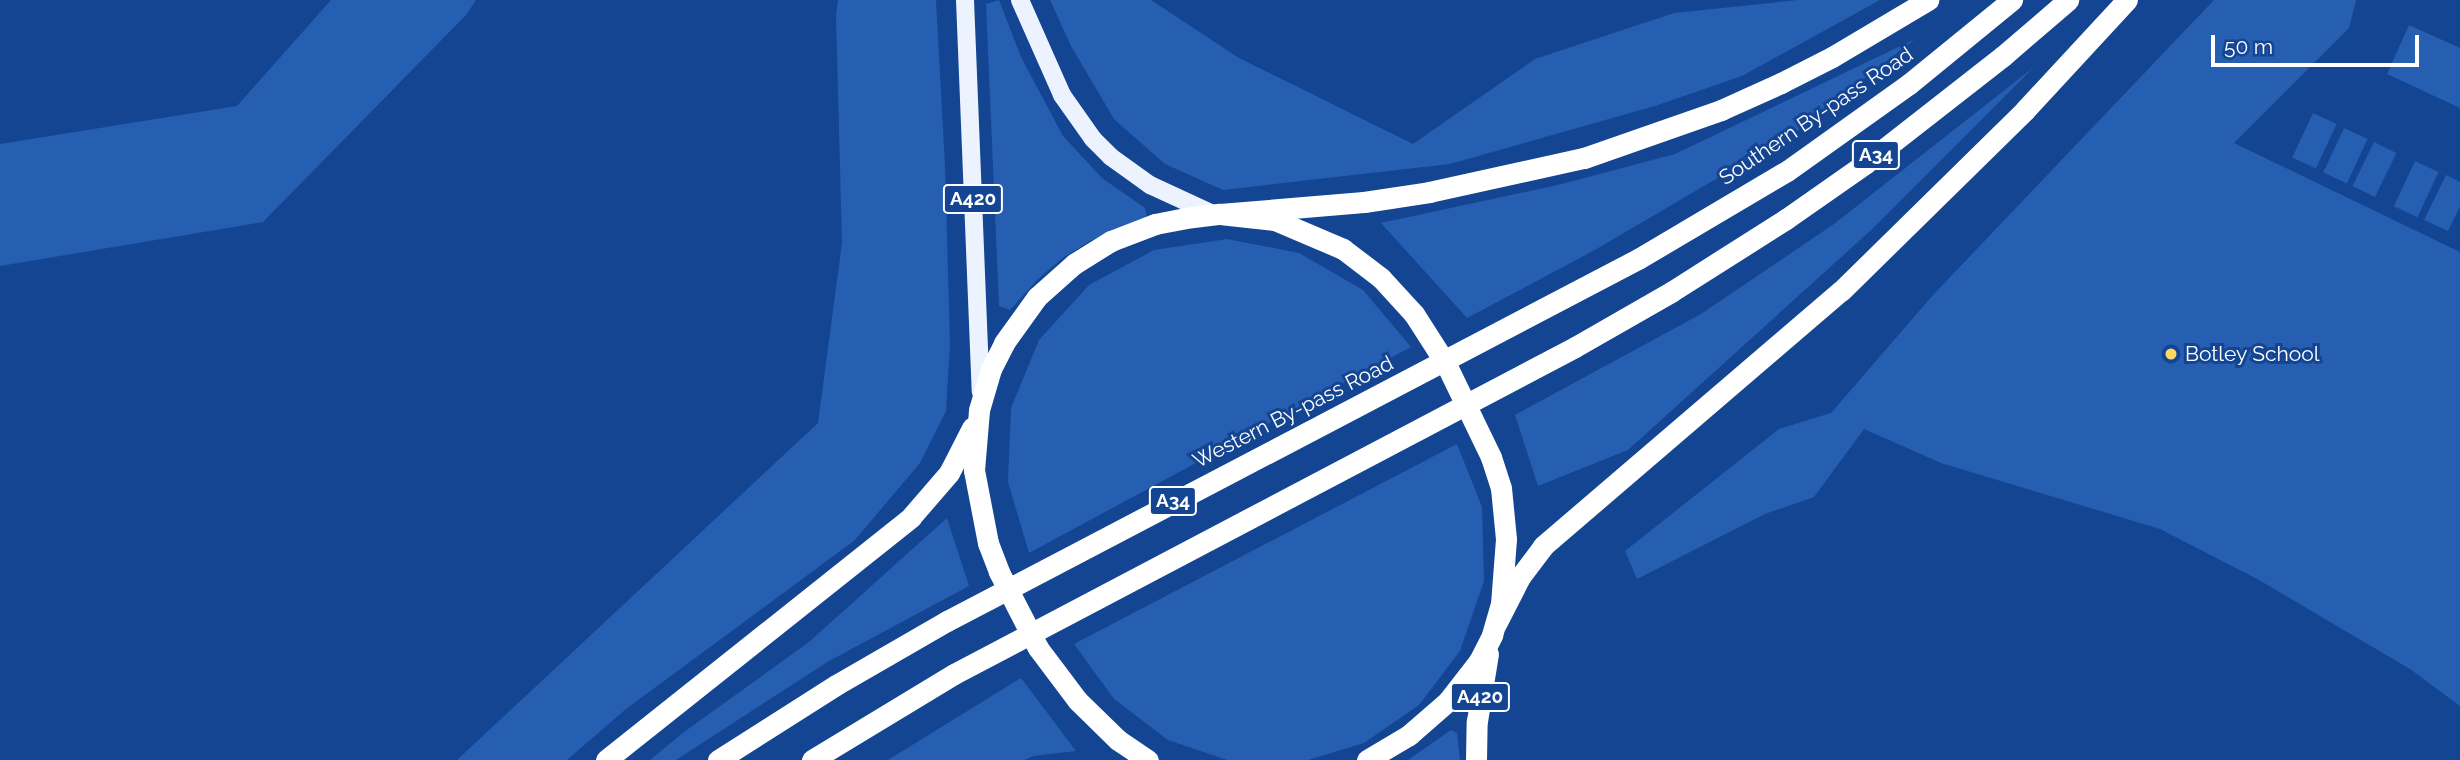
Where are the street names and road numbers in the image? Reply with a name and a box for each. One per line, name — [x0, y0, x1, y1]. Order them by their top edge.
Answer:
street label: Southern By-pass Road — [1714, 42, 1918, 190]
road number: A34 — [1852, 140, 1900, 170]
road number: A420 — [942, 183, 1004, 214]
street label: Western By-pass Road — [1189, 351, 1397, 473]
road number: A34 — [1148, 486, 1198, 516]
road number: A420 — [1448, 682, 1512, 712]

